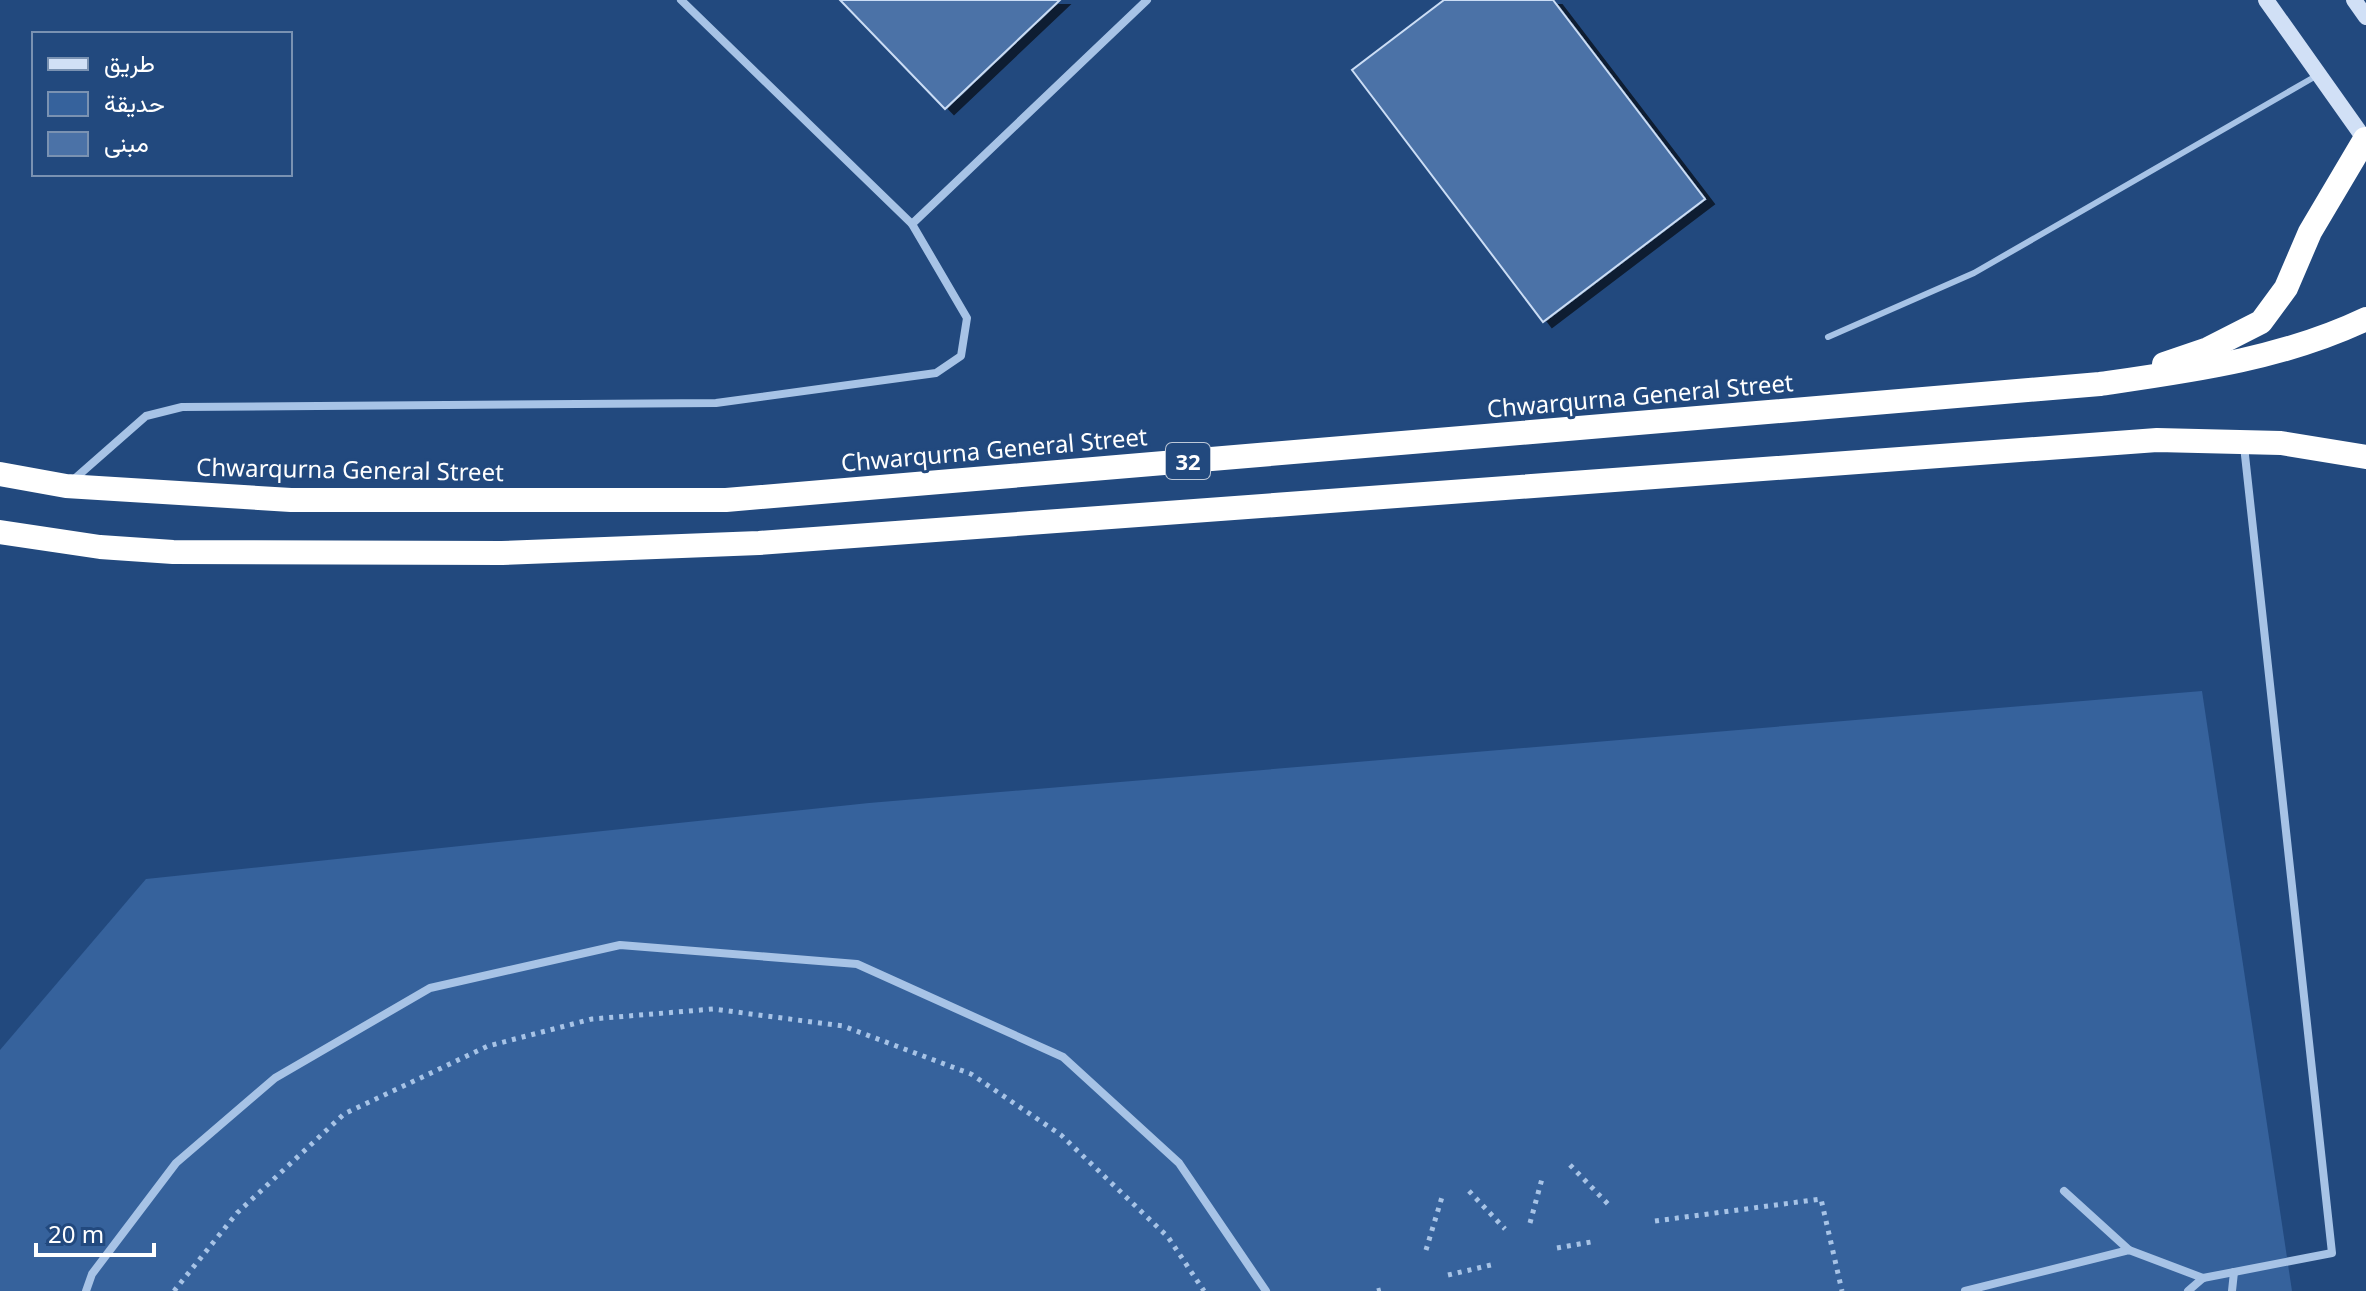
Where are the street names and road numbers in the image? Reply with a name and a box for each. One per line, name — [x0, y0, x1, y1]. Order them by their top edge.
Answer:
street label: Chwarqurna General Street — [1485, 365, 1795, 425]
street label: Chwarqurna General Street — [839, 419, 1149, 479]
road number: 32 — [1166, 443, 1210, 479]
street label: Chwarqurna General Street — [196, 450, 504, 488]

